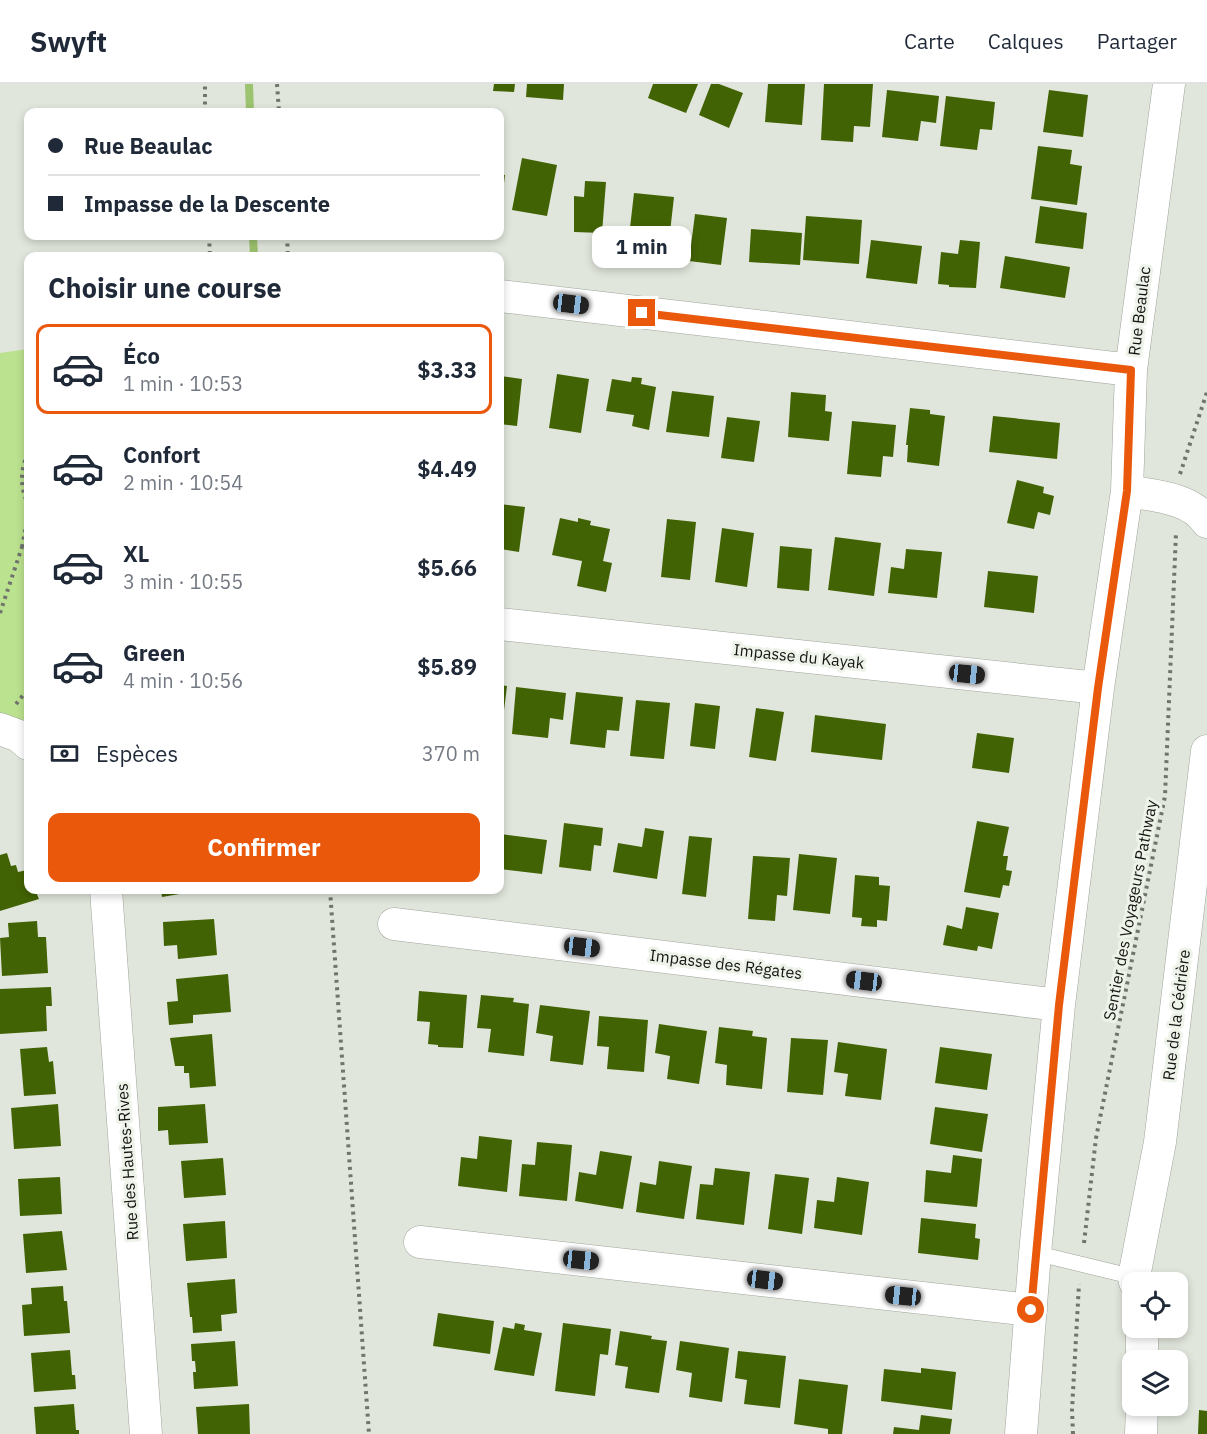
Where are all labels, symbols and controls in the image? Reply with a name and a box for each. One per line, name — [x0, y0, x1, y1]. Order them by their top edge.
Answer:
text: Swyft — [30, 23, 107, 60]
text: Carte — [904, 27, 955, 55]
text: Calques — [988, 27, 1064, 55]
text: Partager — [1097, 27, 1177, 55]
text: Rue Beaulac — [84, 131, 213, 160]
text: Impasse de la Descente — [84, 189, 330, 218]
callout: 1 min — [592, 226, 692, 268]
text: 1 min — [615, 233, 668, 260]
street label: Rue Beaulac — [1124, 265, 1154, 357]
text: Choisir une course — [48, 270, 282, 305]
car — [552, 293, 590, 315]
route end — [628, 299, 655, 326]
text: Éco — [123, 341, 160, 370]
icon: car — [51, 342, 105, 396]
text: $3.33 — [417, 355, 477, 384]
text: 1 min · 10:53 — [123, 370, 243, 397]
text: Confort — [123, 440, 201, 469]
icon: car — [51, 441, 105, 495]
text: $4.49 — [417, 454, 477, 483]
text: 2 min · 10:54 — [123, 469, 243, 496]
text: XL — [123, 539, 149, 568]
icon: car — [51, 540, 105, 594]
text: $5.66 — [417, 553, 477, 582]
text: 3 min · 10:55 — [123, 568, 243, 595]
text: Green — [123, 638, 185, 667]
icon: car — [51, 639, 105, 693]
street label: Impasse du Kayak — [733, 639, 866, 673]
text: $5.89 — [417, 652, 477, 681]
car — [948, 663, 986, 685]
text: 4 min · 10:56 — [123, 667, 243, 694]
icon: cash — [48, 737, 81, 770]
text: Espèces — [96, 739, 178, 768]
text: 370 m — [422, 740, 480, 767]
street label: Sentier des Voyageurs Pathway — [1099, 798, 1161, 1022]
button: Confirmer — [48, 813, 480, 882]
car — [563, 936, 601, 958]
street label: Impasse des Régates — [648, 945, 804, 983]
street label: Rue de la Cédrière — [1158, 948, 1194, 1082]
car — [845, 970, 883, 992]
street label: Rue des Hautes-Rives — [112, 1083, 142, 1241]
car — [562, 1249, 600, 1271]
car — [746, 1269, 784, 1291]
map controls — [1122, 1272, 1188, 1416]
button: locate — [1122, 1272, 1188, 1338]
car — [884, 1285, 922, 1307]
route start — [1017, 1296, 1044, 1323]
button: layers — [1122, 1350, 1188, 1416]

